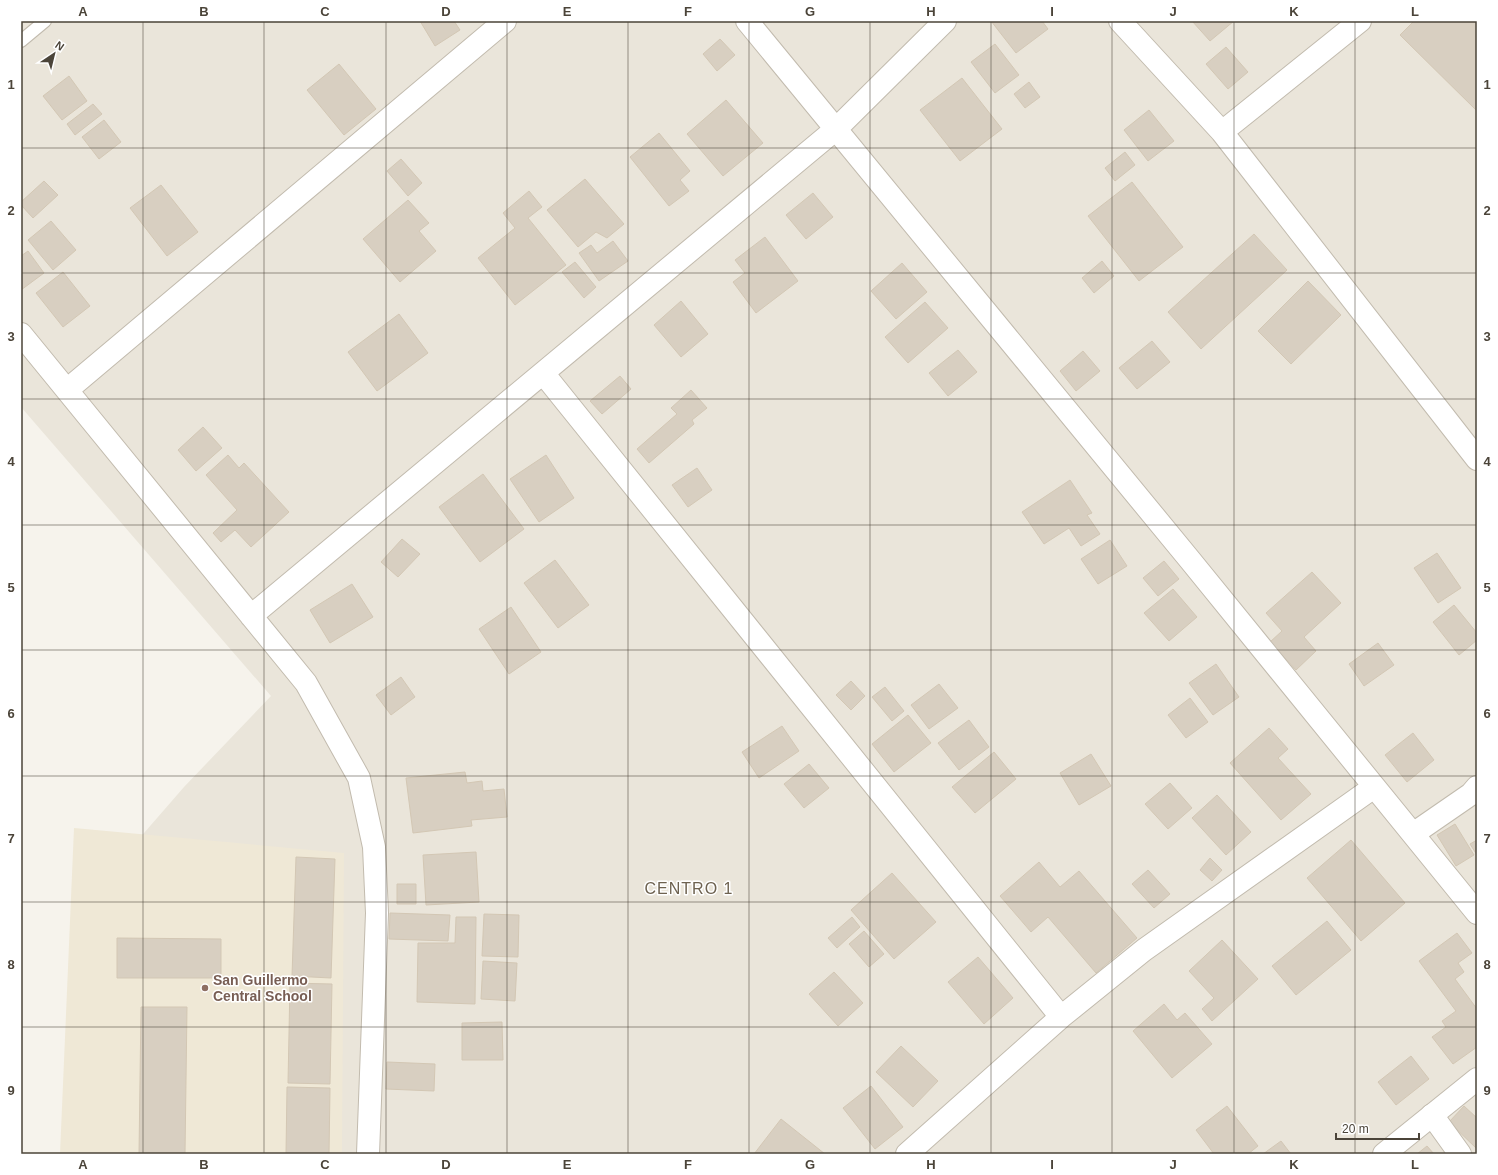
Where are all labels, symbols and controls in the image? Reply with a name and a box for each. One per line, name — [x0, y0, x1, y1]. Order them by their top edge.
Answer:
text: A — [78, 4, 88, 19]
text: B — [199, 4, 209, 19]
text: C — [320, 4, 330, 19]
text: D — [441, 4, 451, 19]
text: E — [563, 4, 572, 19]
text: F — [684, 4, 692, 19]
text: G — [805, 4, 815, 19]
text: H — [926, 4, 936, 19]
text: I — [1050, 4, 1054, 19]
text: J — [1169, 4, 1177, 19]
text: K — [1289, 4, 1299, 19]
text: L — [1411, 4, 1419, 19]
north arrow — [34, 34, 74, 74]
text: N — [53, 39, 66, 53]
text: 1 — [7, 77, 15, 92]
text: 1 — [1483, 77, 1491, 92]
text: 2 — [7, 203, 15, 218]
text: 2 — [1483, 203, 1491, 218]
text: 3 — [7, 329, 15, 344]
text: 3 — [1483, 329, 1491, 344]
text: 4 — [7, 454, 15, 469]
text: 4 — [1483, 454, 1491, 469]
text: 5 — [7, 580, 15, 595]
text: 5 — [1483, 580, 1491, 595]
text: 6 — [7, 706, 15, 721]
text: 6 — [1483, 706, 1491, 721]
text: 7 — [7, 831, 15, 846]
text: 7 — [1483, 831, 1491, 846]
district label: CENTRO 1 — [645, 880, 733, 897]
text: 8 — [7, 957, 15, 972]
text: 8 — [1483, 957, 1491, 972]
place label: San Guillermo Central School — [213, 972, 312, 1004]
marker: San Guillermo Central School — [200, 983, 210, 993]
text: 9 — [7, 1083, 15, 1098]
text: 9 — [1483, 1083, 1491, 1098]
scale bar — [1336, 1115, 1419, 1141]
text: 20 m — [1342, 1122, 1369, 1136]
text: A — [78, 1157, 88, 1172]
text: B — [199, 1157, 209, 1172]
text: C — [320, 1157, 330, 1172]
text: D — [441, 1157, 451, 1172]
text: E — [563, 1157, 572, 1172]
text: F — [684, 1157, 692, 1172]
text: G — [805, 1157, 815, 1172]
text: H — [926, 1157, 936, 1172]
text: I — [1050, 1157, 1054, 1172]
text: J — [1169, 1157, 1177, 1172]
text: K — [1289, 1157, 1299, 1172]
text: L — [1411, 1157, 1419, 1172]

